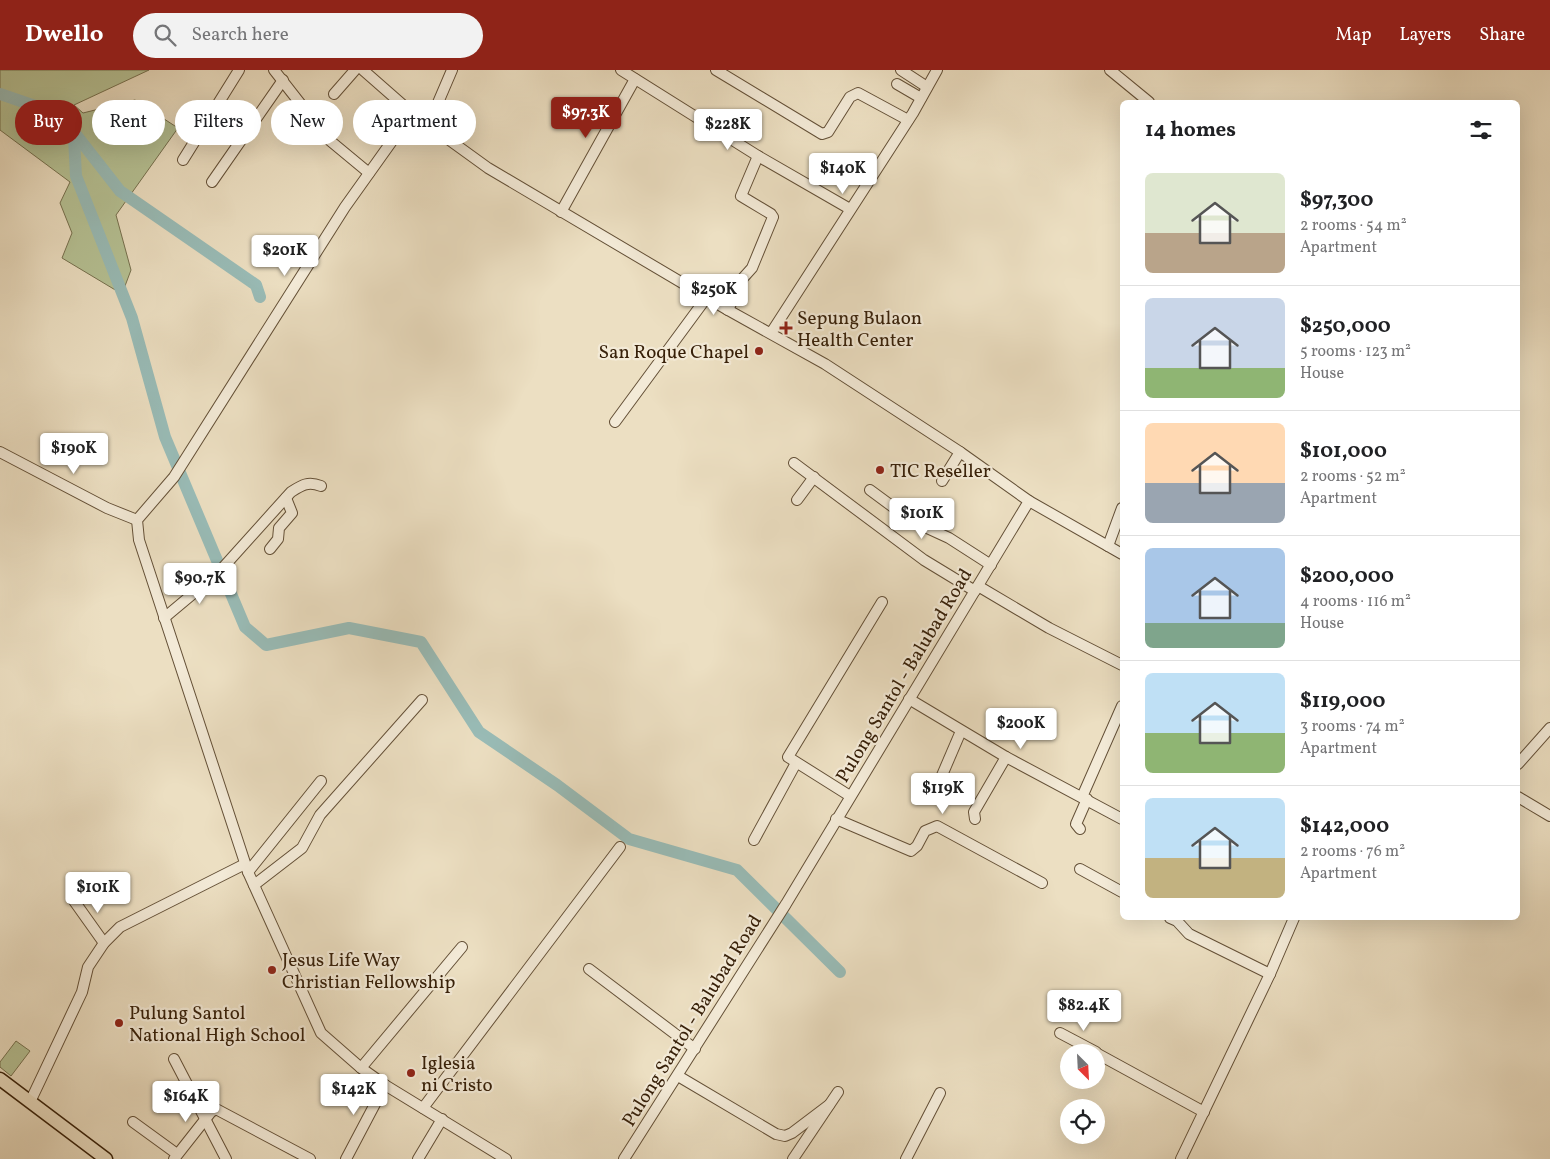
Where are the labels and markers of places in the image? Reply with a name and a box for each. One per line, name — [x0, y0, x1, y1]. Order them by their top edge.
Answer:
pin: $97.3K — [545, 97, 627, 139]
pin: $228K — [693, 108, 763, 151]
pin: $140K — [808, 152, 878, 195]
pin: $201K — [250, 234, 320, 277]
pin: $250K — [679, 274, 749, 316]
place label: Sepung Bulaon Health Center — [797, 306, 922, 354]
marker: Sepung Bulaon Health Center — [779, 321, 793, 335]
place label: San Roque Chapel — [599, 340, 749, 366]
marker: San Roque Chapel — [753, 345, 765, 357]
pin: $190K — [39, 432, 109, 475]
place label: TIC Reseller — [890, 459, 991, 485]
marker: TIC Reseller — [874, 464, 886, 476]
pin: $101K — [887, 498, 957, 540]
pin: $90.7K — [159, 562, 241, 605]
pin: $200K — [986, 708, 1056, 750]
pin: $119K — [908, 772, 978, 815]
pin: $101K — [63, 872, 133, 914]
place label: Jesus Life Way Christian Fellowship — [282, 948, 455, 996]
marker: Jesus Life Way Christian Fellowship — [266, 964, 278, 976]
pin: $82.4K — [1043, 990, 1125, 1032]
place label: Pulung Santol National High School — [129, 1001, 306, 1049]
marker: Pulung Santol National High School — [113, 1017, 125, 1029]
place label: Iglesia ni Cristo — [421, 1051, 493, 1099]
marker: Iglesia ni Cristo — [405, 1067, 417, 1079]
pin: $142K — [319, 1074, 389, 1116]
pin: $164K — [151, 1080, 221, 1123]

